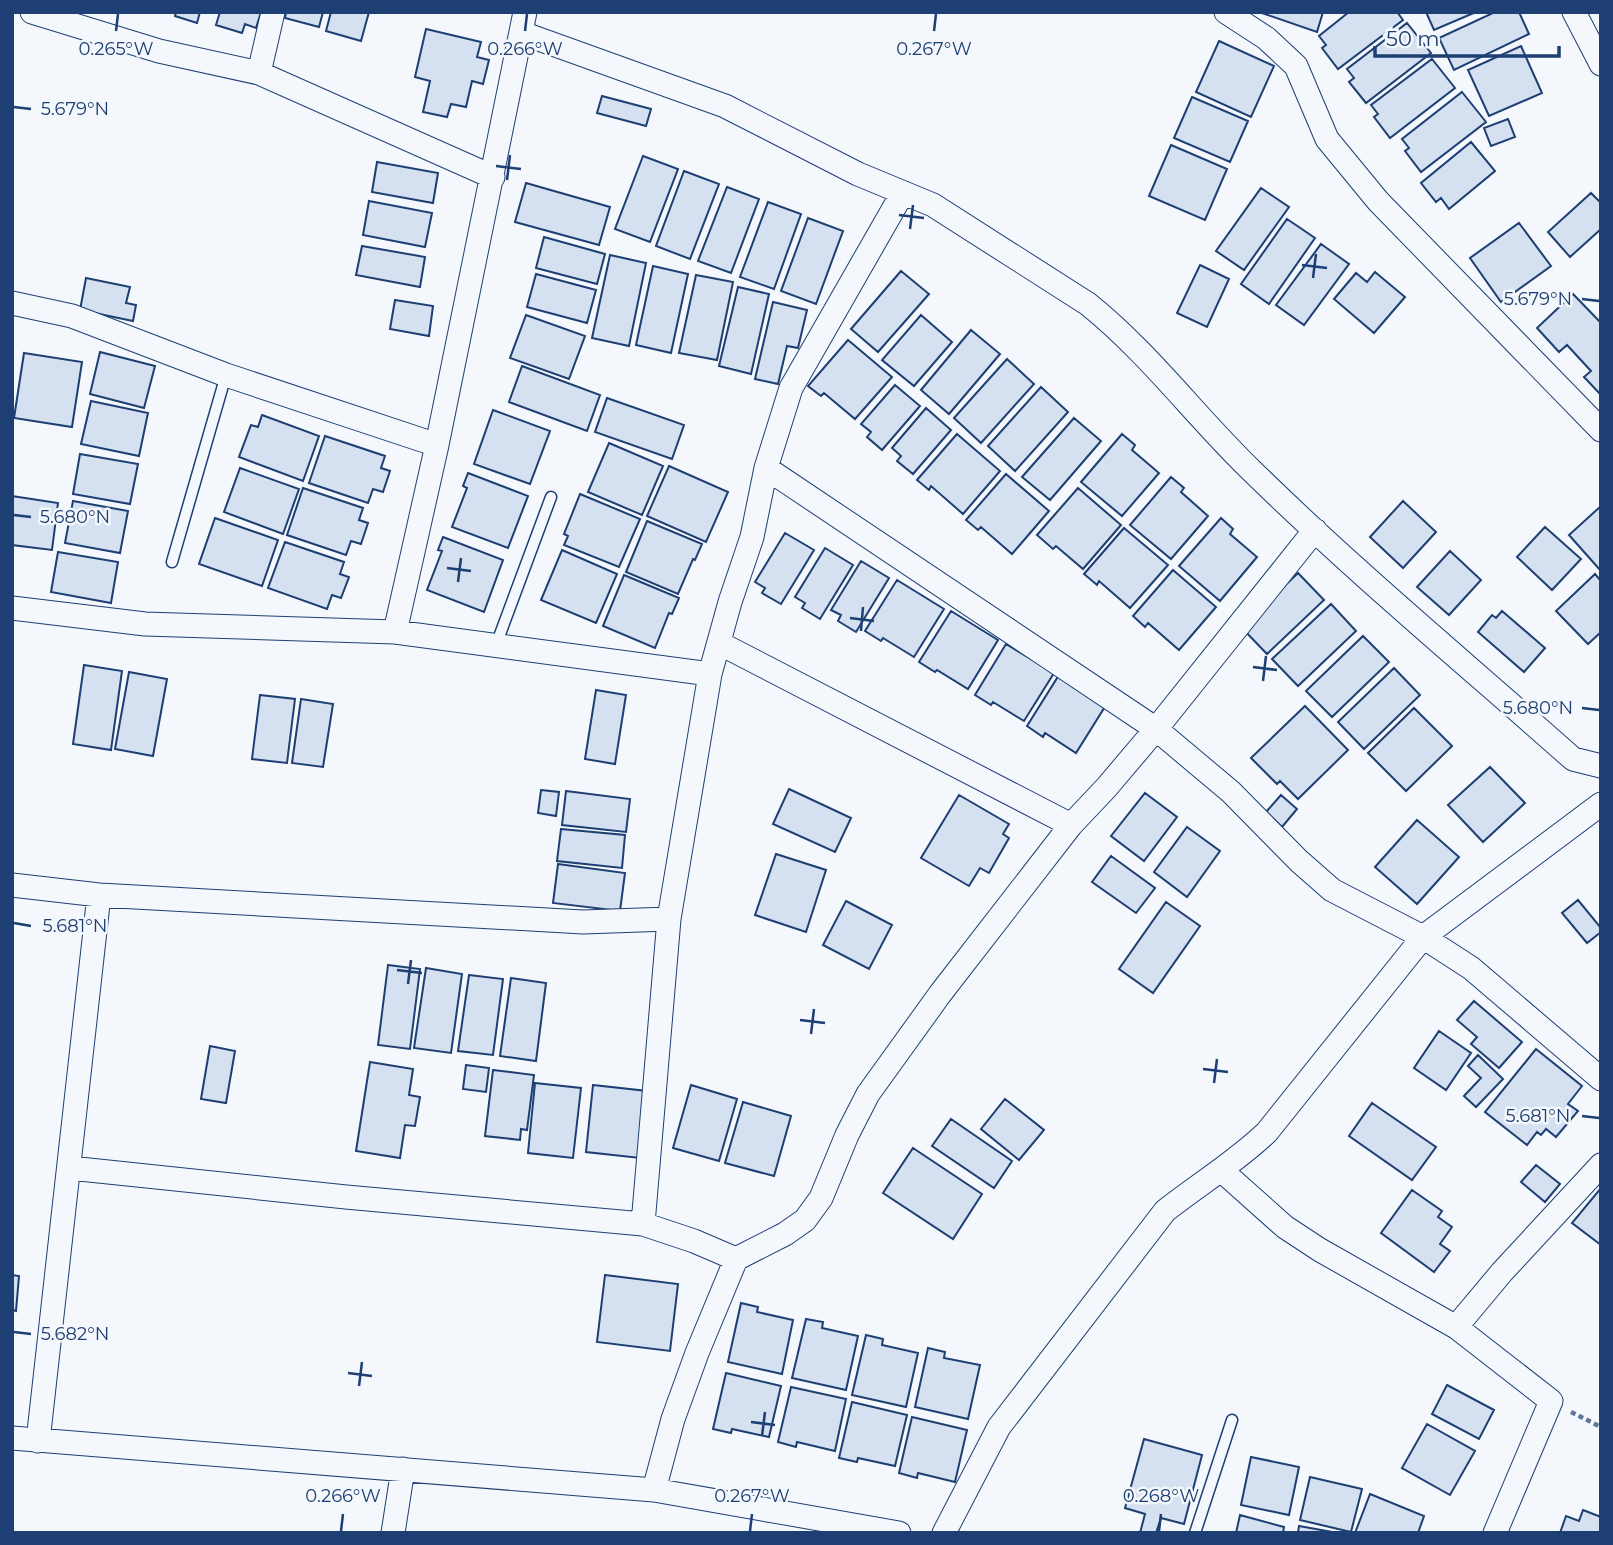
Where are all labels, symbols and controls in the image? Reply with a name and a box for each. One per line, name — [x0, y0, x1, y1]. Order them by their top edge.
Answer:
scale bar — [1375, 14, 1559, 58]
text: 50 m — [1386, 26, 1440, 51]
text: 0.265°W — [79, 38, 153, 60]
text: 0.266°W — [487, 38, 563, 60]
text: 0.267°W — [896, 38, 972, 60]
text: 5.679°N — [41, 98, 109, 120]
text: 5.679°N — [1504, 288, 1572, 310]
text: 5.680°N — [40, 506, 110, 528]
text: 5.680°N — [1503, 697, 1573, 719]
text: 5.681°N — [43, 915, 107, 937]
text: 5.681°N — [1506, 1105, 1570, 1127]
text: 5.682°N — [41, 1323, 109, 1345]
text: 0.266°W — [305, 1485, 381, 1507]
text: 0.267°W — [714, 1485, 790, 1507]
text: 0.268°W — [1123, 1485, 1199, 1507]

